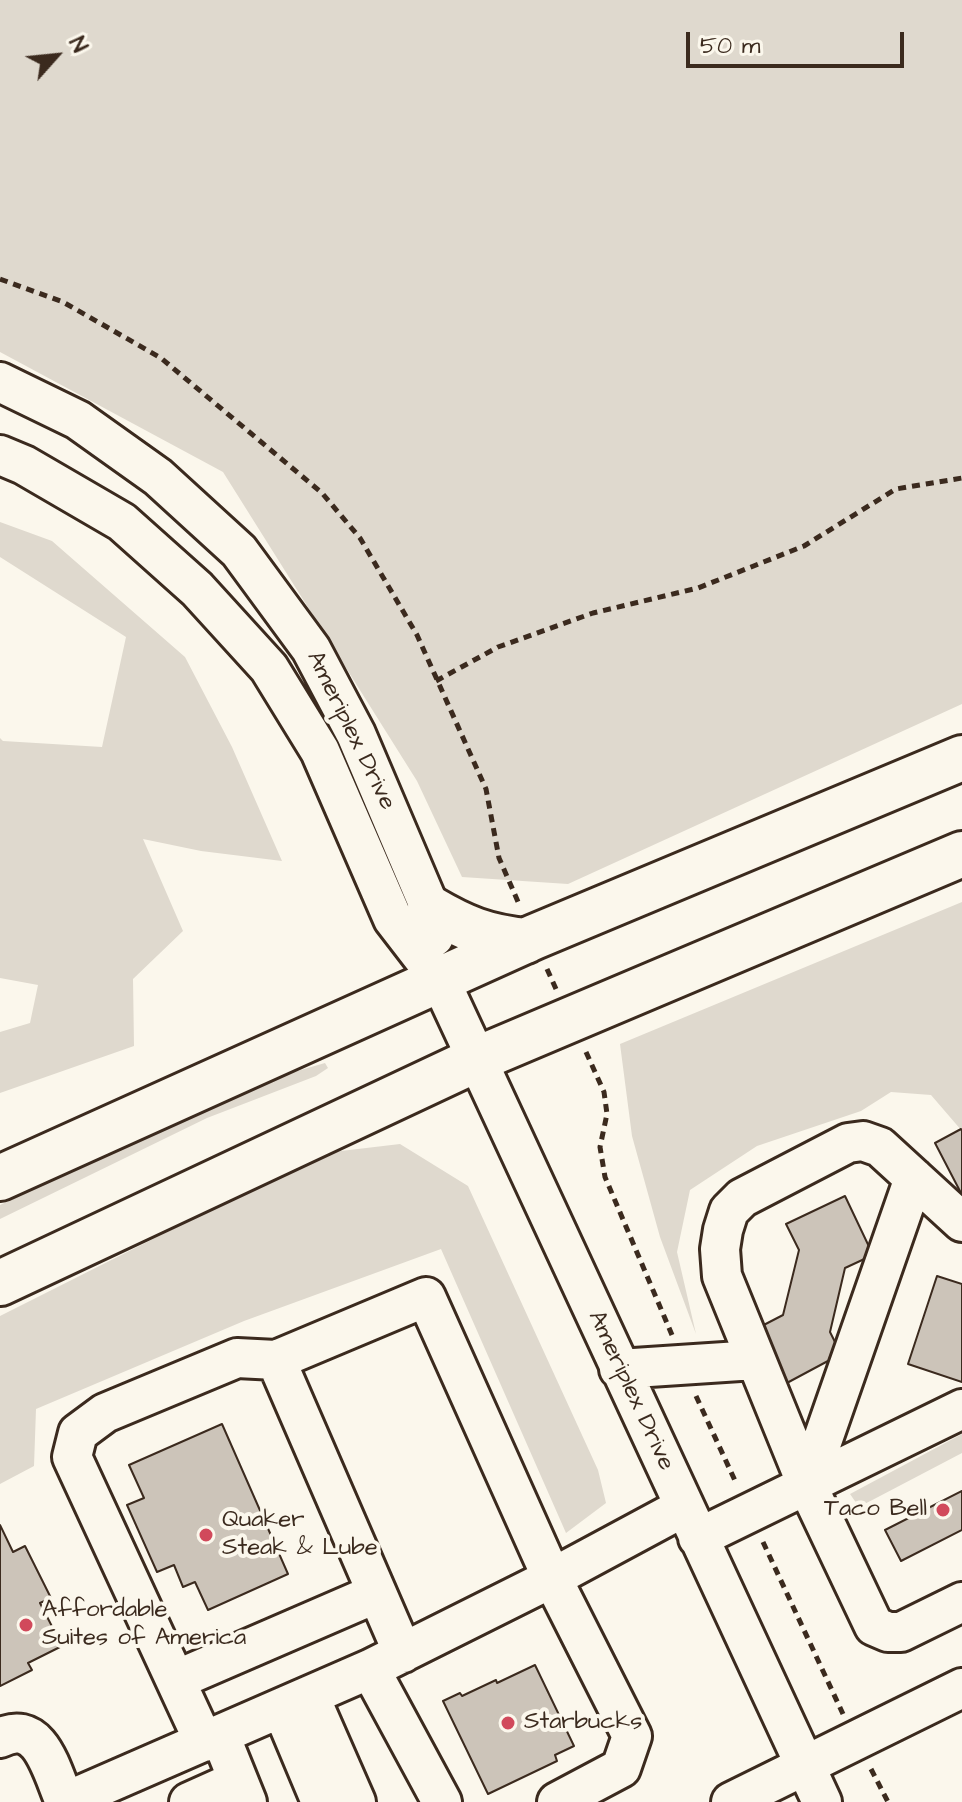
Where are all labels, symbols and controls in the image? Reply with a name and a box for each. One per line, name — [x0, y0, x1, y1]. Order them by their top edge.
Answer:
north arrow — [16, 16, 96, 96]
scale bar — [690, 16, 908, 66]
text: 50 m — [700, 29, 760, 63]
text: N — [61, 32, 95, 58]
street label: Ameriplex Drive — [299, 647, 401, 815]
street label: Ameriplex Drive — [580, 1307, 680, 1475]
place label: Taco Bell — [824, 1496, 927, 1524]
marker: Taco Bell — [934, 1501, 952, 1519]
place label: Quaker Steak & Lube — [222, 1507, 378, 1563]
marker: Quaker Steak & Lube — [197, 1526, 215, 1544]
place label: Affordable Suites of America — [42, 1597, 246, 1653]
marker: Affordable Suites of America — [17, 1616, 35, 1634]
place label: Starbucks — [524, 1709, 642, 1737]
marker: Starbucks — [499, 1714, 517, 1732]

